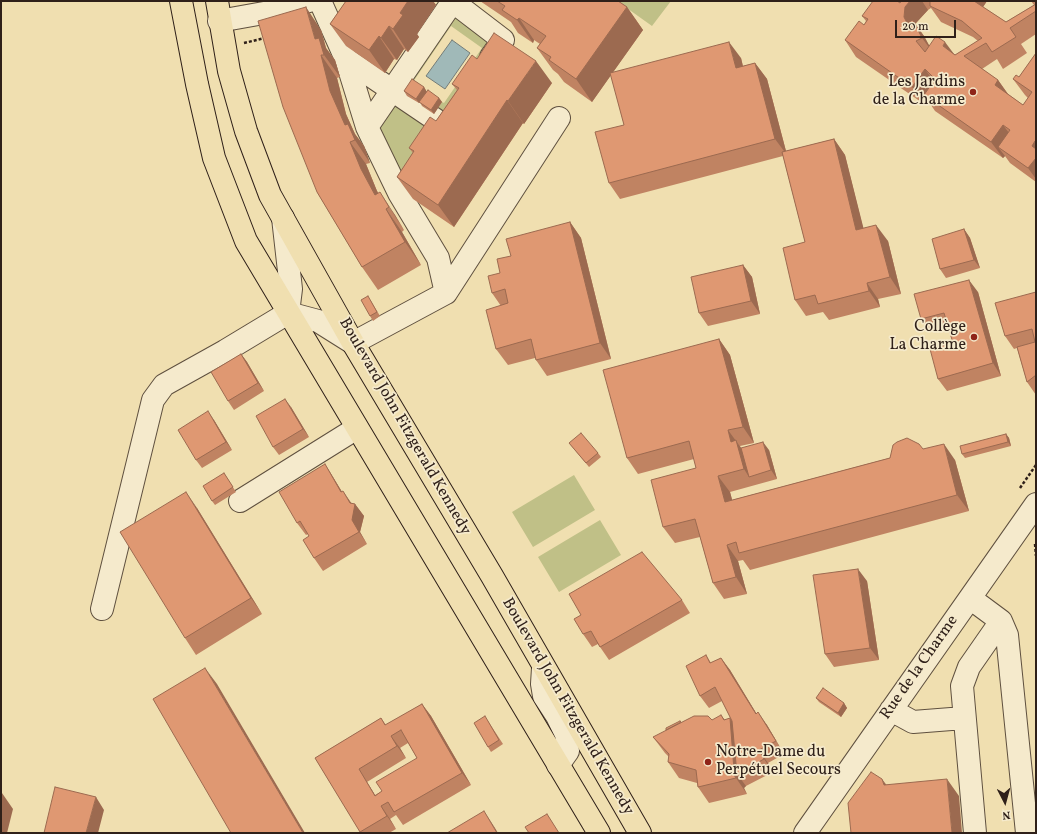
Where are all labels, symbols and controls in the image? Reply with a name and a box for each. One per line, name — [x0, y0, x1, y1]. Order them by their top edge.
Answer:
scale bar — [897, 12, 958, 38]
text: 20 m — [902, 19, 929, 35]
place label: Les Jardins de la Charme — [873, 73, 965, 111]
marker: Les Jardins de la Charme — [968, 87, 978, 97]
street label: Boulevard John Fitzgerald Kennedy — [334, 315, 474, 539]
place label: Collège La Charme — [889, 318, 966, 356]
marker: Collège La Charme — [969, 332, 979, 342]
street label: Boulevard John Fitzgerald Kennedy — [497, 595, 637, 819]
street label: Rue de la Charme — [877, 612, 963, 724]
place label: Notre-Dame du Perpétuel Secours — [716, 743, 841, 781]
marker: Notre-Dame du Perpétuel Secours — [703, 757, 713, 767]
north arrow — [985, 782, 1025, 822]
text: N — [1002, 807, 1011, 822]

